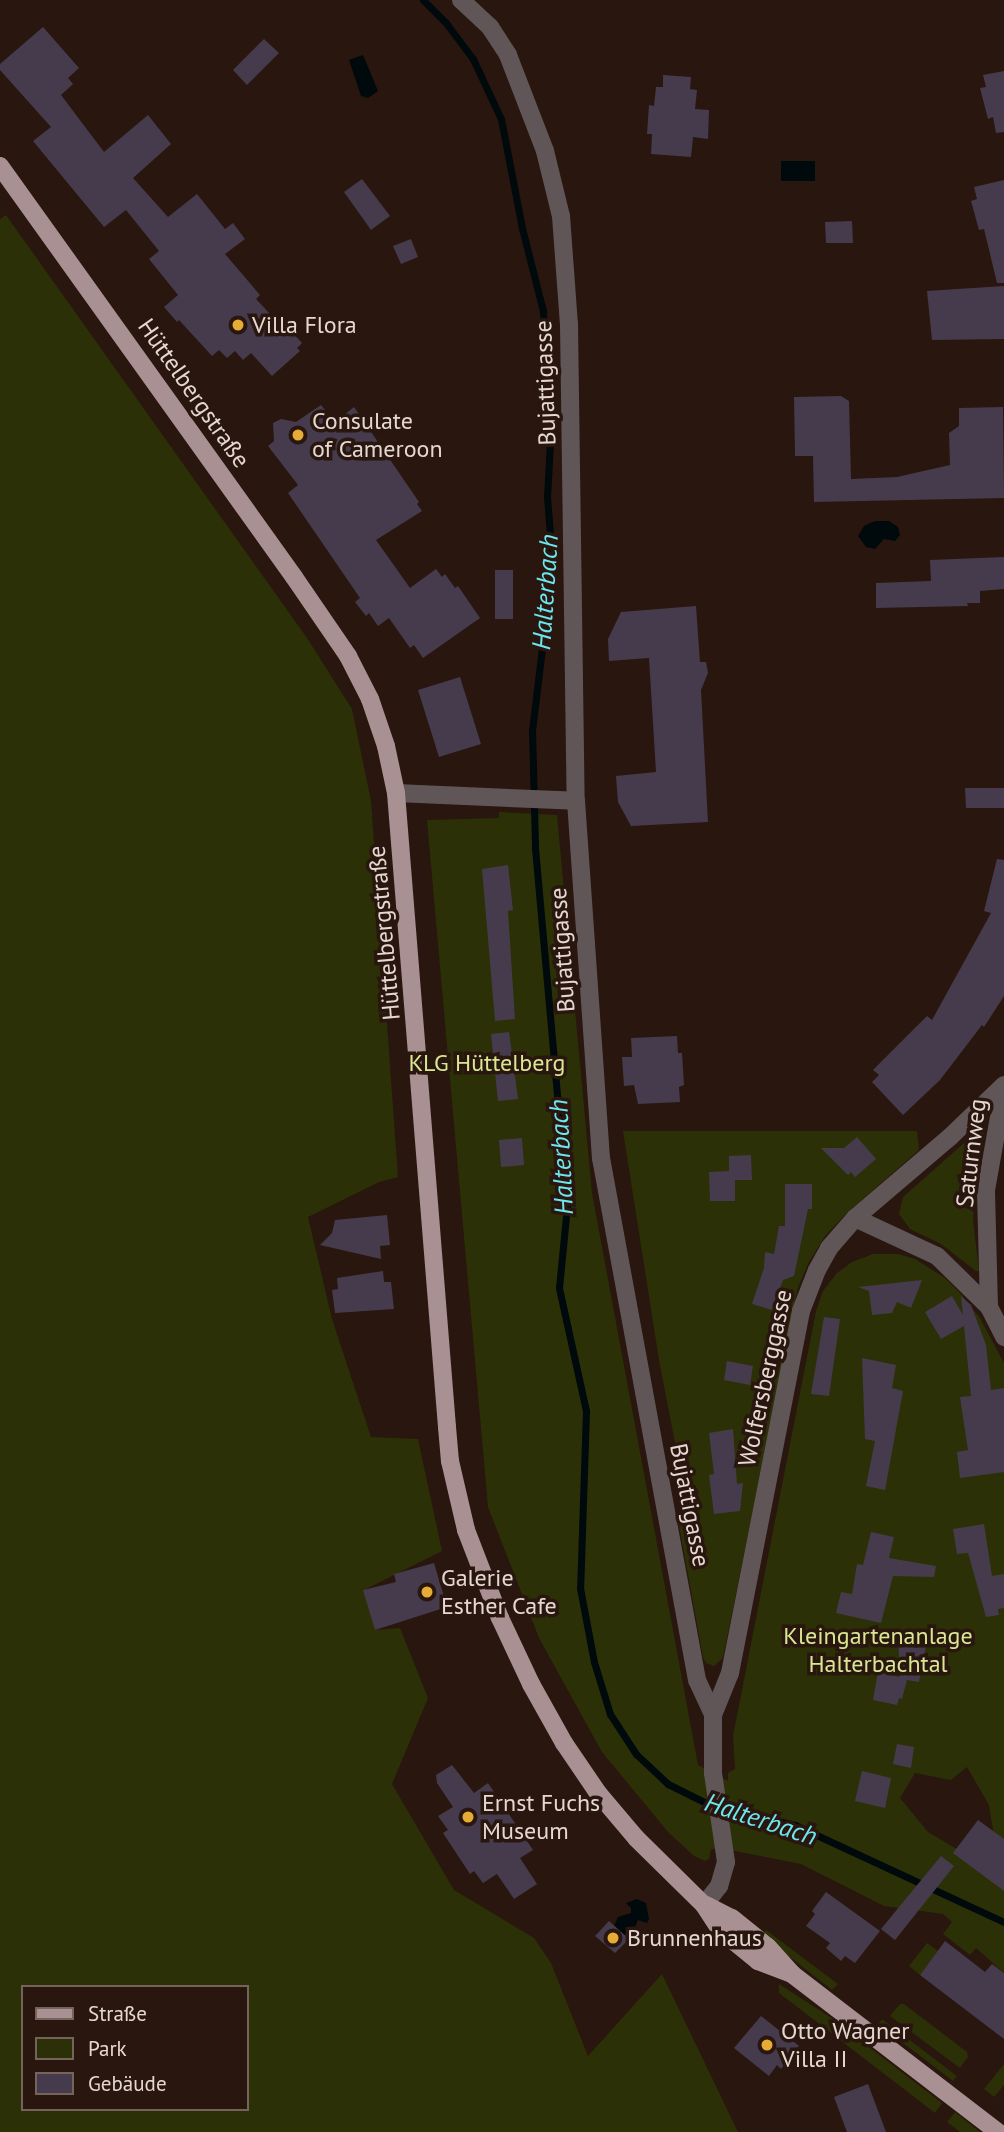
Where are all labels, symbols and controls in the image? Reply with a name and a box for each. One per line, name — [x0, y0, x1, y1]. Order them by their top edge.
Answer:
place label: Villa Flora — [252, 311, 357, 339]
street label: Hüttelbergstraße — [132, 313, 256, 473]
marker: Villa Flora — [230, 317, 246, 333]
street label: Bujattigasse — [528, 320, 562, 446]
place label: Consulate of Cameroon — [312, 407, 443, 463]
marker: Consulate of Cameroon — [290, 427, 306, 443]
water label: Halterbach — [525, 533, 565, 651]
street label: Hüttelbergstraße — [362, 844, 406, 1022]
street label: Bujattigasse — [543, 887, 581, 1013]
park label: KLG Hüttelberg — [408, 1049, 566, 1077]
street label: Saturnweg — [950, 1097, 992, 1209]
water label: Halterbach — [542, 1098, 580, 1216]
street label: Wolfersberggasse — [732, 1287, 798, 1469]
street label: Bujattigasse — [664, 1441, 716, 1569]
place label: Galerie Esther Cafe — [441, 1564, 557, 1620]
marker: Galerie Esther Cafe — [419, 1584, 435, 1600]
park label: Kleingartenanlage Halterbachtal — [783, 1622, 973, 1678]
water label: Halterbach — [701, 1786, 821, 1852]
place label: Ernst Fuchs Museum — [482, 1789, 600, 1845]
marker: Ernst Fuchs Museum — [460, 1809, 476, 1825]
place label: Brunnenhaus — [627, 1924, 762, 1952]
marker: Brunnenhaus — [605, 1930, 621, 1946]
legend — [21, 1985, 248, 2111]
text: Straße — [88, 2000, 147, 2027]
place label: Otto Wagner Villa II — [781, 2017, 910, 2073]
text: Park — [88, 2035, 127, 2062]
marker: Otto Wagner Villa II — [759, 2037, 775, 2053]
text: Gebäude — [88, 2070, 167, 2097]

